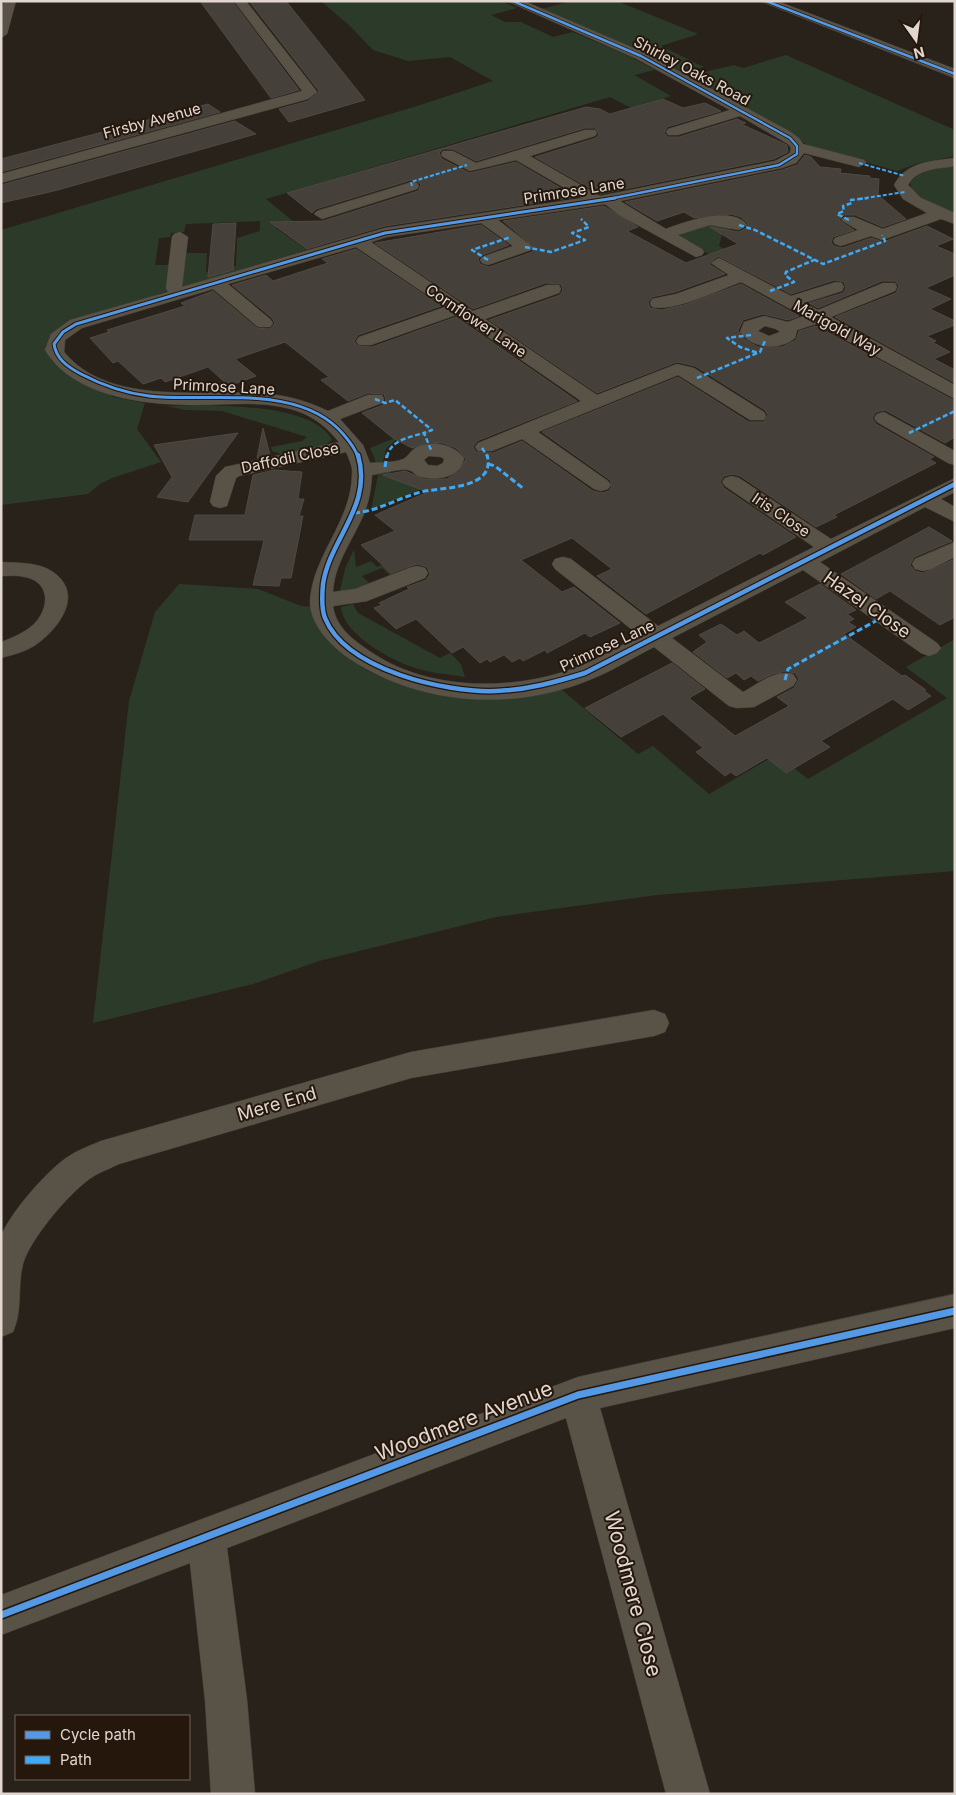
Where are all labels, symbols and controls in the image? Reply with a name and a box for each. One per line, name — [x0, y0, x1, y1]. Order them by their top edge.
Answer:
north arrow — [891, 15, 941, 65]
street label: Shirley Oaks Road — [631, 32, 754, 109]
text: N — [912, 44, 926, 63]
street label: Firsby Avenue — [101, 98, 203, 143]
street label: Primrose Lane — [522, 173, 626, 208]
street label: Cornflower Lane — [422, 280, 530, 361]
street label: Marigold Way — [790, 296, 885, 360]
street label: Primrose Lane — [173, 374, 275, 399]
street label: Daffodil Close — [239, 438, 340, 477]
street label: Iris Close — [749, 488, 814, 541]
street label: Hazel Close — [820, 567, 915, 642]
street label: Primrose Lane — [557, 615, 657, 676]
street label: Mere End — [235, 1082, 319, 1125]
street label: Woodmere Avenue — [372, 1375, 556, 1466]
street label: Woodmere Close — [599, 1508, 668, 1679]
legend — [15, 1715, 190, 1780]
text: Cycle path — [60, 1725, 136, 1744]
text: Path — [60, 1750, 92, 1769]

